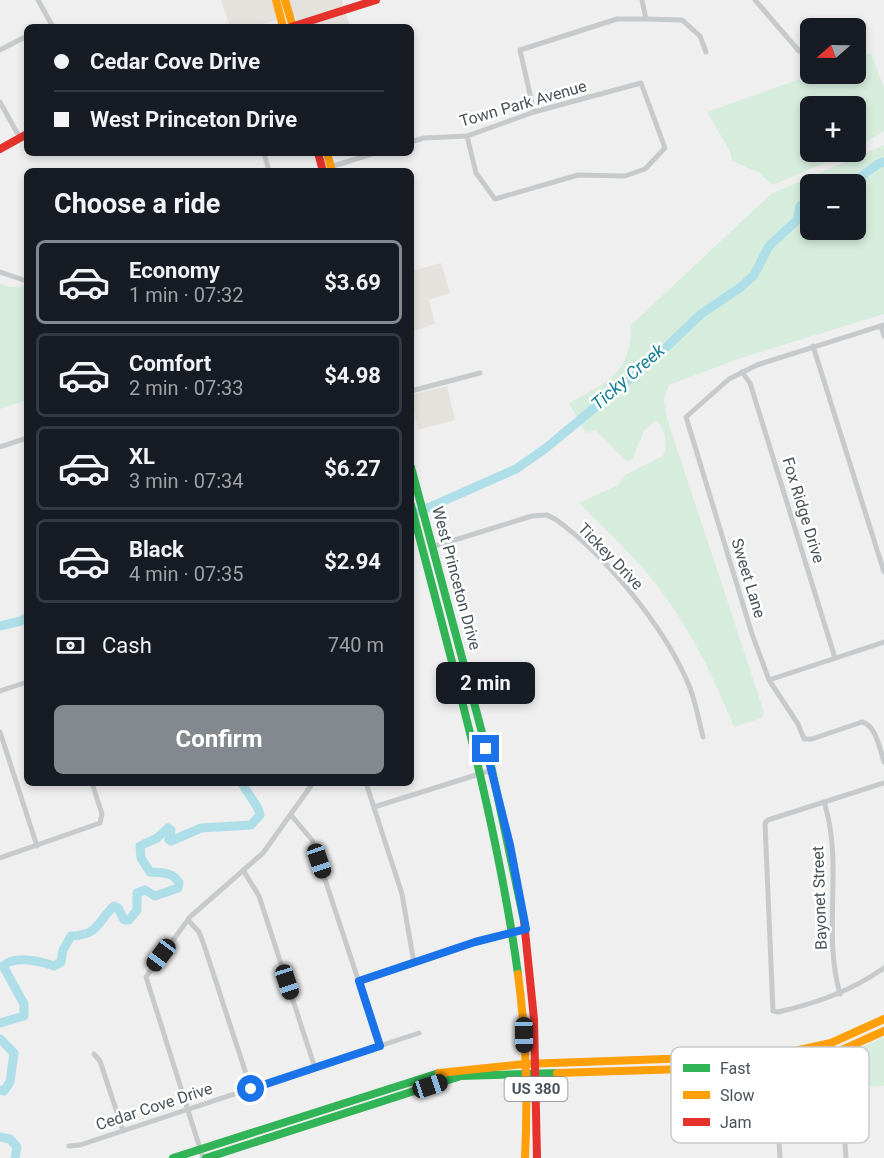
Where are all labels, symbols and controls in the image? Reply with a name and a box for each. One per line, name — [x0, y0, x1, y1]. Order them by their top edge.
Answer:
north arrow — [800, 18, 866, 84]
map controls — [800, 18, 866, 240]
text: Cedar Cove Drive — [90, 49, 260, 74]
street label: Town Park Avenue — [457, 76, 589, 131]
button: + — [800, 96, 866, 162]
text: West Princeton Drive — [90, 107, 297, 132]
button: − — [800, 174, 866, 240]
text: Choose a ride — [54, 188, 220, 220]
icon: car — [57, 255, 111, 309]
text: Economy — [129, 258, 220, 283]
text: $3.69 — [324, 270, 381, 295]
text: 1 min · 07:32 — [129, 283, 244, 307]
water label: Ticky Creek — [587, 338, 669, 414]
icon: car — [57, 348, 111, 402]
text: Comfort — [129, 351, 211, 376]
text: $4.98 — [324, 363, 381, 388]
text: 2 min · 07:33 — [129, 376, 244, 400]
icon: car — [57, 441, 111, 495]
text: XL — [129, 444, 155, 469]
street label: Fox Ridge Drive — [778, 455, 829, 565]
text: $6.27 — [324, 456, 381, 481]
text: 3 min · 07:34 — [129, 469, 244, 493]
street label: West Princeton Drive — [428, 504, 485, 652]
street label: Tickey Drive — [574, 519, 647, 594]
icon: car — [57, 534, 111, 588]
street label: Sweet Lane — [727, 536, 770, 620]
text: Black — [129, 537, 184, 562]
text: $2.94 — [324, 549, 381, 574]
text: 4 min · 07:35 — [129, 562, 244, 586]
icon: cash — [54, 629, 87, 662]
text: Cash — [102, 633, 152, 658]
text: 740 m — [328, 633, 384, 657]
callout: 2 min — [436, 662, 536, 704]
text: 2 min — [460, 671, 511, 695]
button: Confirm — [54, 705, 384, 774]
route end — [472, 735, 499, 762]
car — [305, 841, 333, 881]
street label: Bayonet Street — [808, 846, 831, 950]
car — [143, 935, 179, 975]
car — [273, 962, 301, 1002]
car — [515, 1017, 533, 1053]
legend — [671, 1047, 869, 1143]
text: Fast — [720, 1059, 751, 1078]
car — [410, 1072, 450, 1100]
route start — [237, 1075, 264, 1102]
road number: US 380 — [504, 1077, 568, 1101]
street label: Cedar Cove Drive — [93, 1079, 215, 1134]
text: Slow — [720, 1086, 755, 1105]
text: Jam — [720, 1113, 752, 1132]

